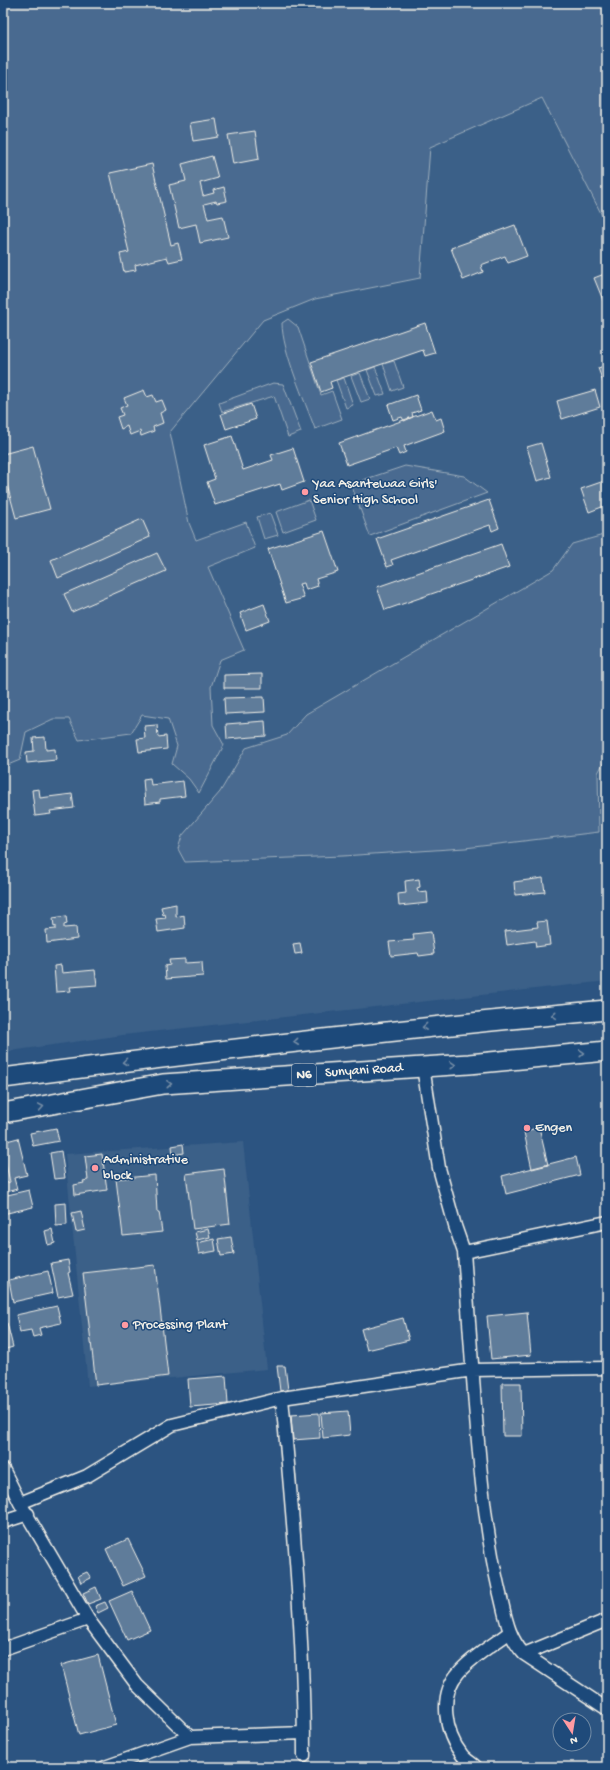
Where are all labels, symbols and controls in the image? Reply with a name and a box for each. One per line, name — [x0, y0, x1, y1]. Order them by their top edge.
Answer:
place label: Yaa Asantewaa Girls' Senior High School — [311, 476, 437, 509]
marker: Yaa Asantewaa Girls' Senior High School — [300, 487, 310, 497]
one-way arrow — [551, 1010, 557, 1019]
one-way arrow — [422, 1022, 428, 1031]
one-way arrow — [293, 1037, 299, 1046]
one-way arrow — [579, 1048, 585, 1057]
one-way arrow — [122, 1057, 128, 1066]
street label: Sunyani Road — [325, 1060, 405, 1082]
one-way arrow — [450, 1060, 456, 1069]
road number: N6 — [292, 1064, 316, 1086]
one-way arrow — [166, 1080, 172, 1089]
one-way arrow — [38, 1103, 44, 1111]
place label: Engen — [535, 1120, 573, 1137]
marker: Engen — [522, 1123, 532, 1133]
place label: Administrative block — [103, 1152, 189, 1185]
marker: Administrative block — [90, 1163, 100, 1173]
place label: Processing Plant — [132, 1317, 228, 1334]
marker: Processing Plant — [120, 1320, 130, 1330]
north arrow — [552, 1712, 592, 1752]
text: N — [569, 1733, 578, 1746]

